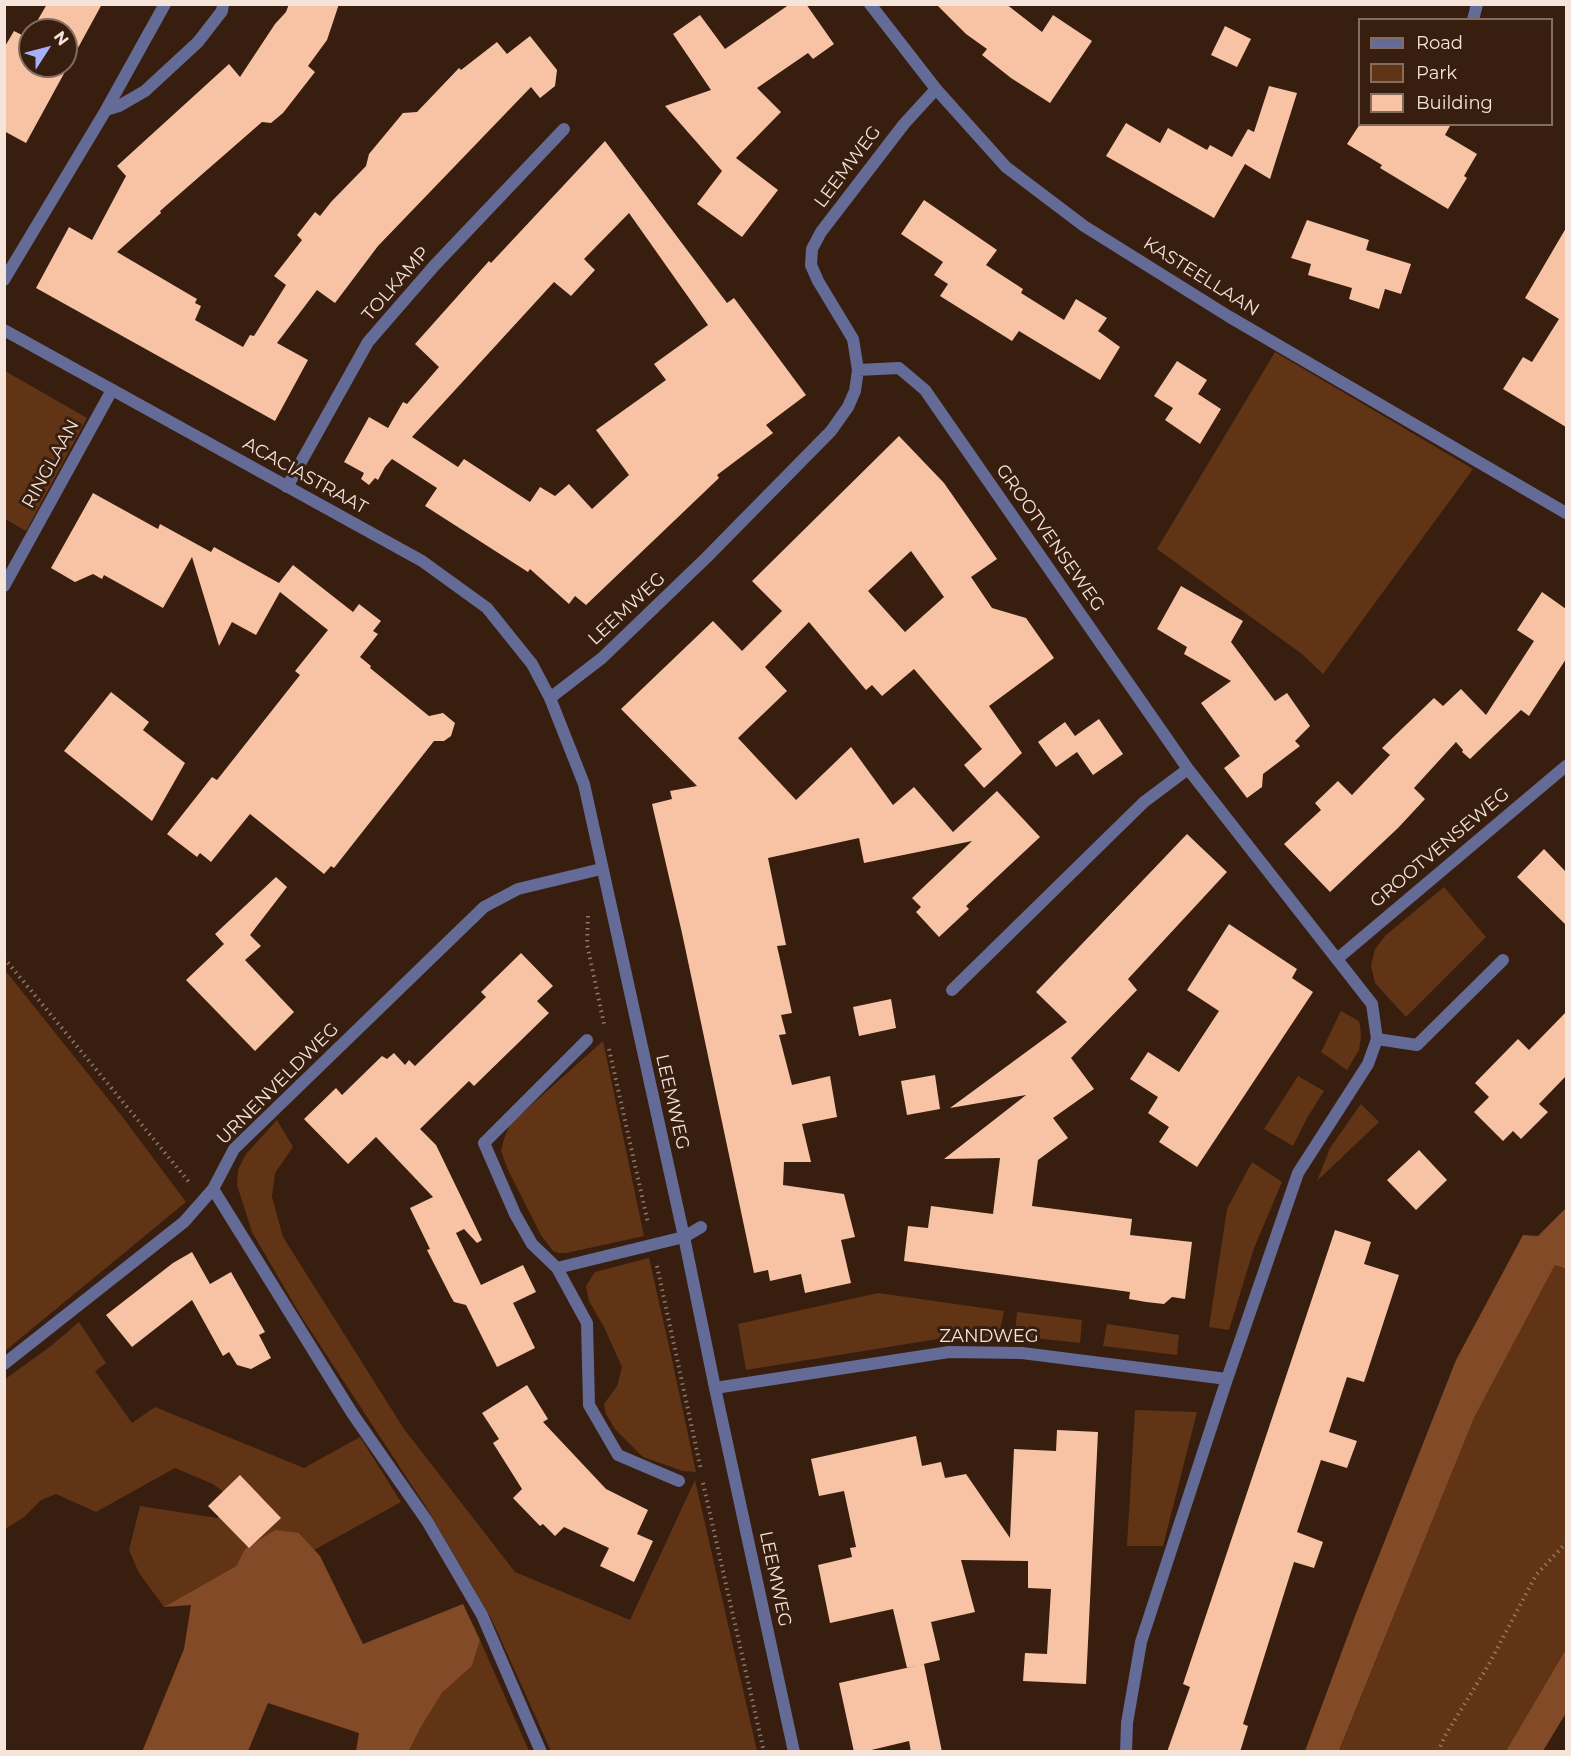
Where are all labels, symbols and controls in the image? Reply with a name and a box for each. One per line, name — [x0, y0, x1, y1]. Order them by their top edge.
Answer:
north arrow — [18, 18, 78, 78]
legend — [1358, 18, 1553, 126]
text: N — [50, 27, 73, 49]
text: Road — [1416, 32, 1463, 54]
text: Park — [1416, 62, 1457, 84]
text: Building — [1416, 92, 1493, 114]
street label: LEEMWEG — [810, 122, 886, 212]
street label: KASTEELLAAN — [1139, 233, 1263, 321]
street label: TOLKAMP — [358, 243, 434, 325]
street label: RINGLAAN — [18, 416, 84, 512]
street label: ACACIASTRAAT — [239, 433, 371, 519]
street label: GROOTVENSEWEG — [991, 460, 1109, 616]
street label: LEEMWEG — [584, 568, 670, 650]
street label: GROOTVENSEWEG — [1366, 784, 1514, 912]
street label: URNENVELDWEG — [213, 1019, 343, 1149]
street label: LEEMWEG — [651, 1052, 693, 1152]
street label: ZANDWEG — [939, 1326, 1039, 1348]
street label: LEEMWEG — [754, 1529, 796, 1629]

